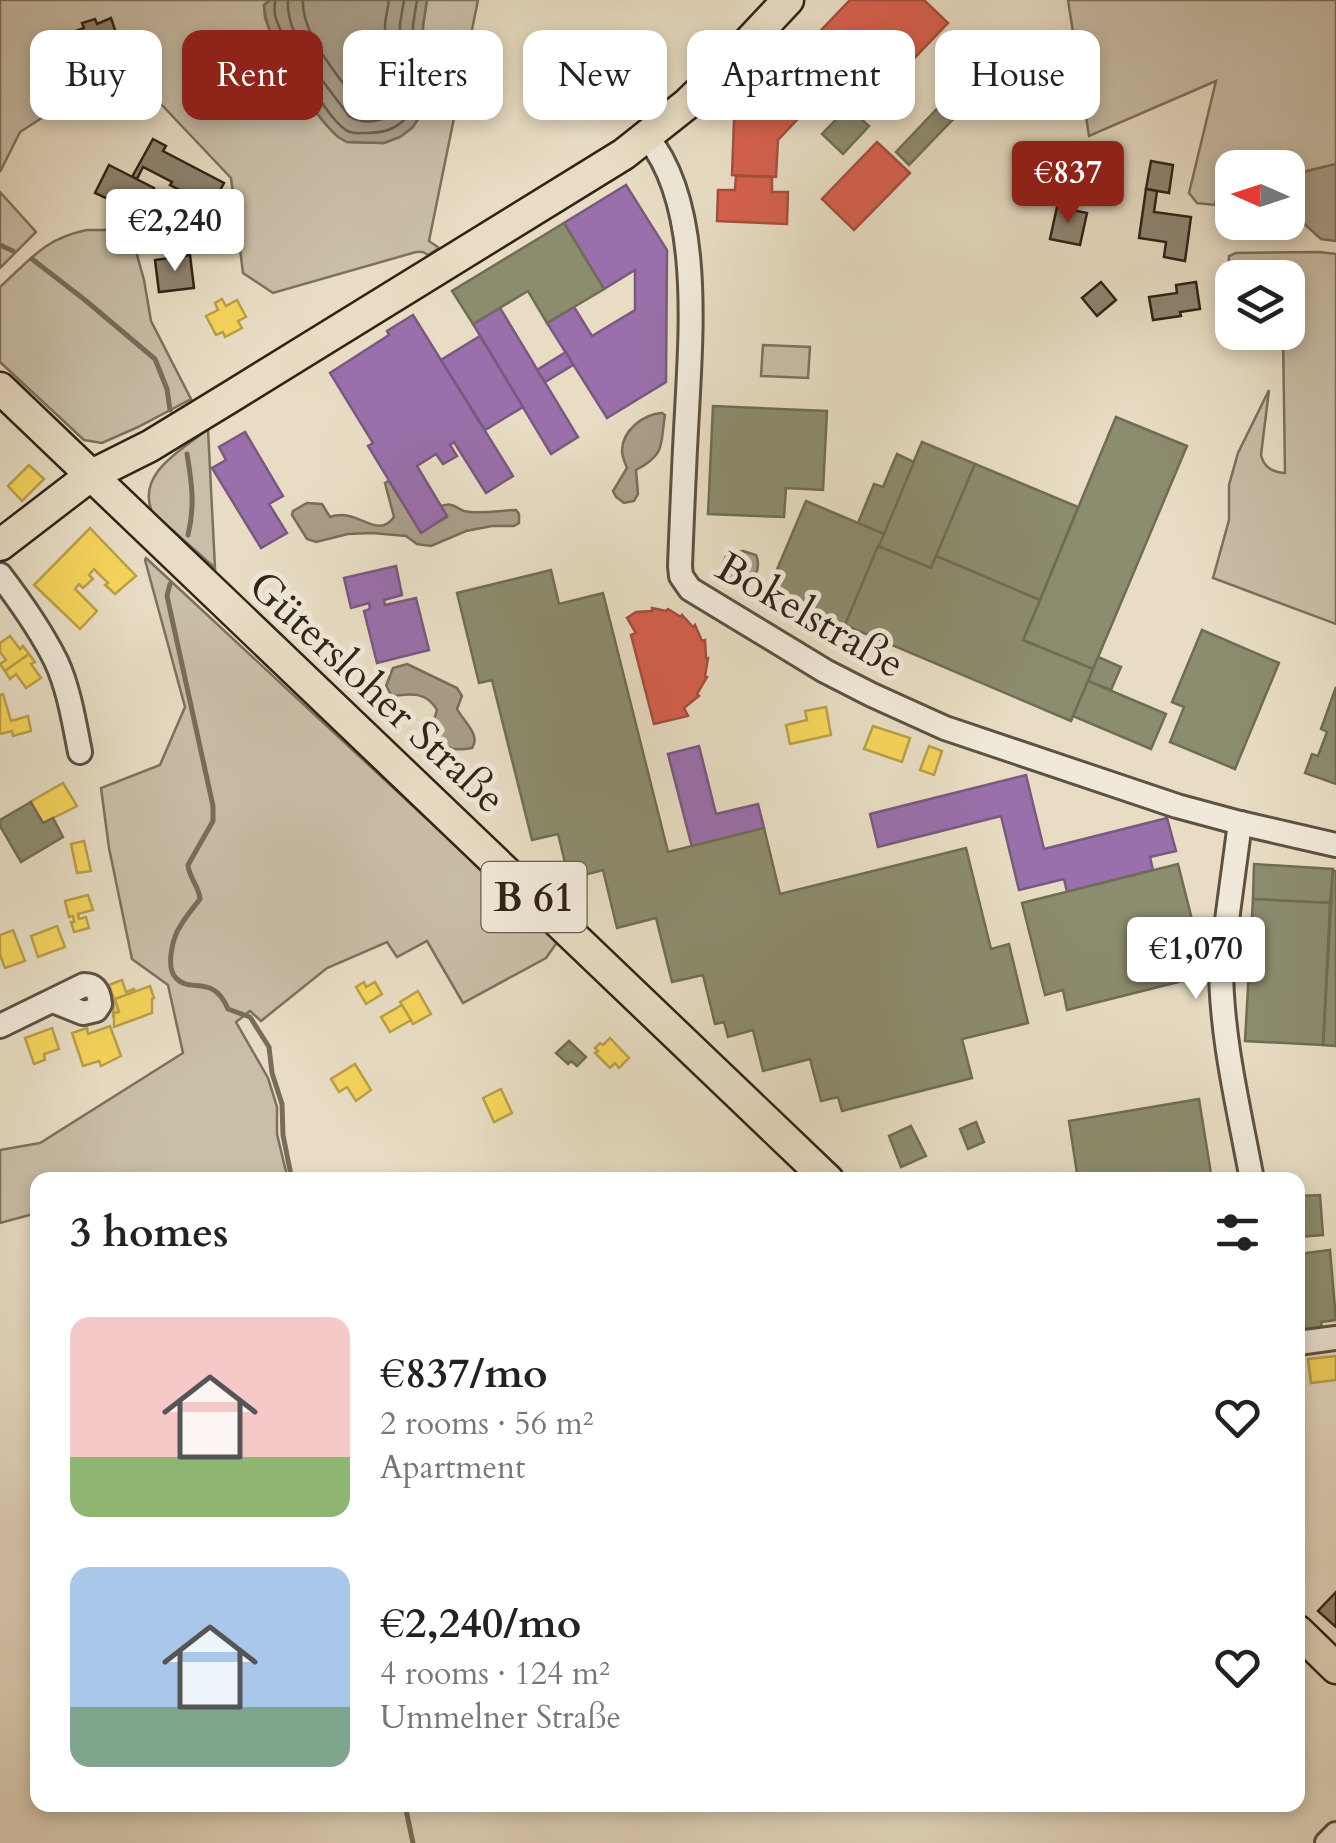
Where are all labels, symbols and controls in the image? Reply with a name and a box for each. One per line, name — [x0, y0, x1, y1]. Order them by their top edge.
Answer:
chip: Buy — [30, 30, 162, 120]
chip: Rent — [182, 30, 323, 120]
chip: Filters — [343, 30, 503, 120]
chip: New — [523, 30, 667, 120]
chip: Apartment — [687, 30, 915, 120]
chip: House — [935, 30, 1100, 120]
pin: €837 — [1009, 141, 1127, 226]
north arrow — [1215, 150, 1305, 240]
map controls — [1215, 150, 1305, 350]
text: €837 — [1034, 151, 1102, 195]
pin: €2,240 — [94, 189, 256, 274]
text: €2,240 — [128, 199, 222, 243]
button: layers — [1215, 260, 1305, 350]
street label: Bokelstraße — [706, 539, 915, 692]
street label: Gütersloher Straße — [236, 558, 518, 826]
road number: B 61 — [482, 862, 586, 932]
pin: €1,070 — [1115, 917, 1277, 1002]
text: €1,070 — [1149, 927, 1243, 971]
text: 3 homes — [70, 1204, 228, 1261]
icon: filters — [1210, 1205, 1265, 1260]
text: €837/mo — [380, 1345, 548, 1402]
icon: home — [150, 1357, 270, 1477]
icon: heart — [1210, 1390, 1265, 1445]
text: 2 rooms · 56 m² — [380, 1402, 593, 1446]
text: Apartment — [380, 1446, 525, 1490]
text: €2,240/mo — [380, 1595, 581, 1652]
icon: home — [150, 1607, 270, 1727]
icon: heart — [1210, 1640, 1265, 1695]
text: 4 rooms · 124 m² — [380, 1652, 610, 1696]
text: Ummelner Straße — [380, 1696, 621, 1740]

